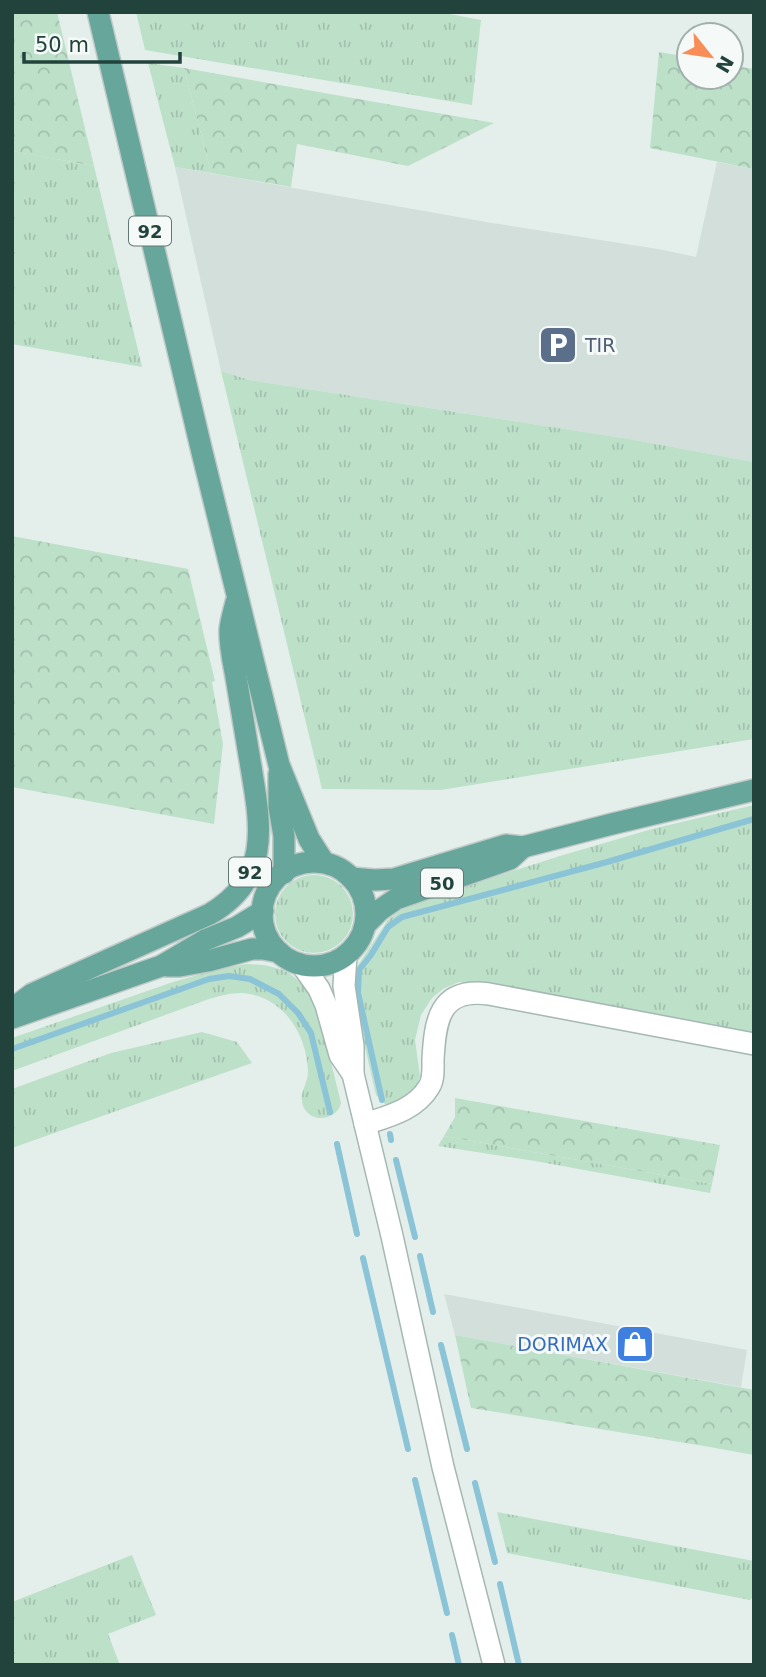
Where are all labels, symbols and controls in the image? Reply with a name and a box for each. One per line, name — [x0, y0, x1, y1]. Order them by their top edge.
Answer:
scale bar — [24, 21, 180, 65]
north arrow — [675, 21, 745, 91]
text: 50 m — [35, 33, 89, 57]
text: N — [711, 52, 738, 77]
road number: 92 — [129, 216, 171, 246]
parking icon: TIR — [537, 324, 579, 366]
place label: TIR — [584, 334, 615, 356]
road number: 92 — [229, 858, 271, 886]
road number: 50 — [421, 868, 463, 898]
shop icon: DORIMAX — [614, 1323, 656, 1365]
place label: DORIMAX — [517, 1333, 608, 1355]

